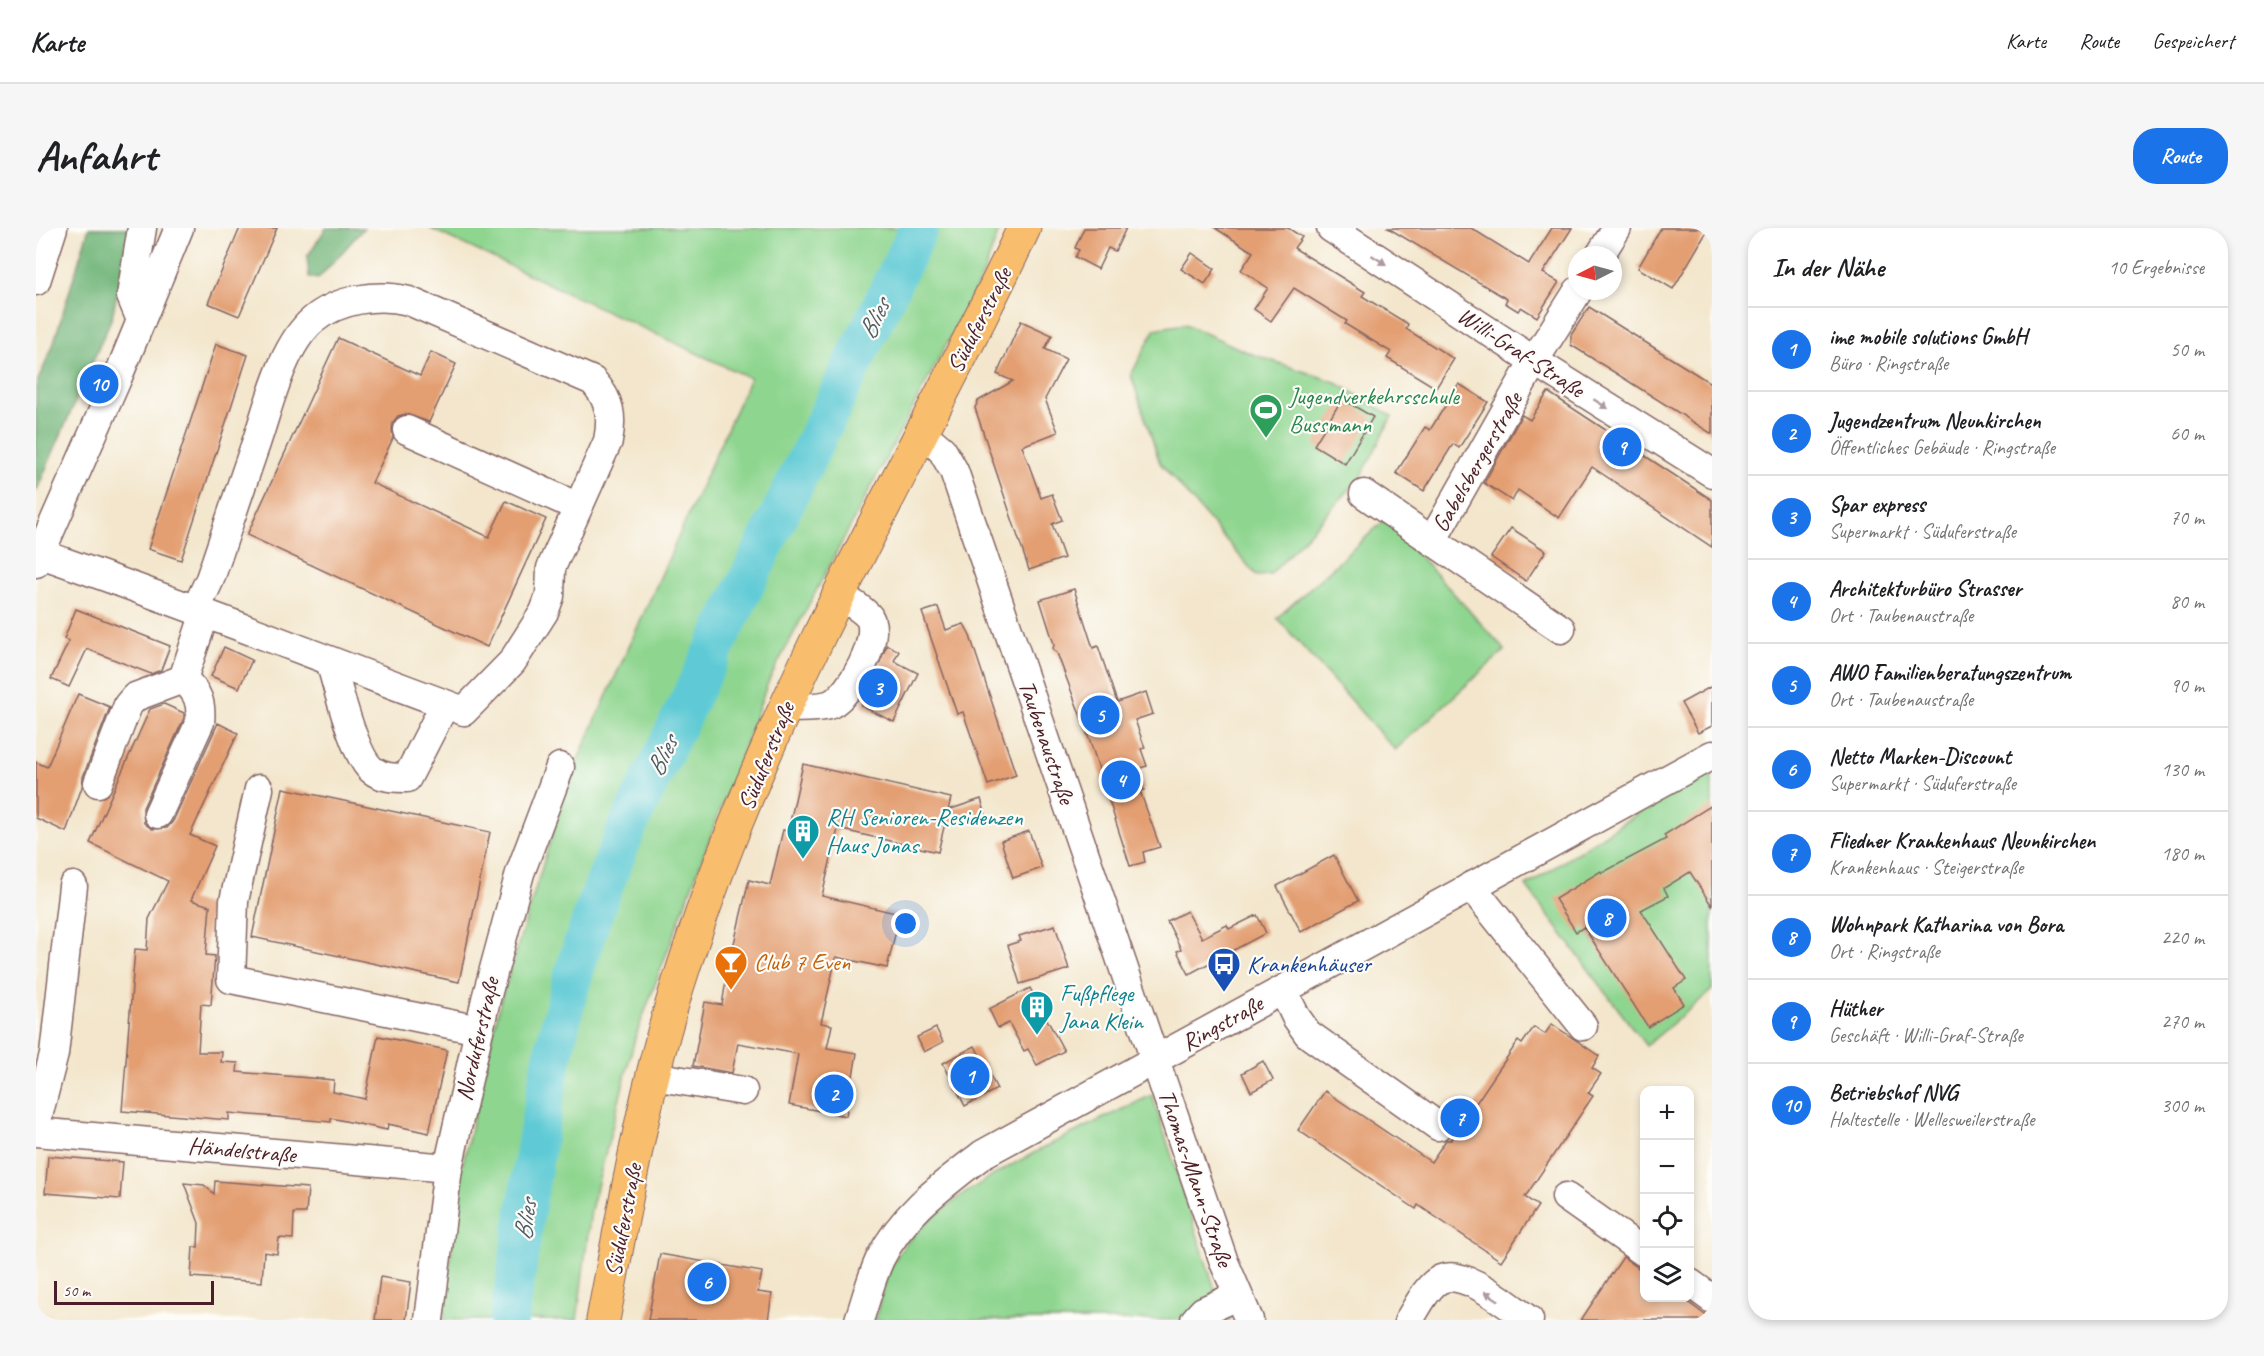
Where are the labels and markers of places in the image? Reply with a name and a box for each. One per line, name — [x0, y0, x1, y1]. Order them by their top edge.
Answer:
pin: 10 — [80, 362, 118, 406]
place label: Jugendverkehrsschule Bussmann — [1288, 381, 1461, 439]
sports icon: Jugendverkehrsschule Bussmann — [1248, 392, 1284, 439]
pin: 9 — [1602, 424, 1642, 470]
pin: 3 — [858, 666, 898, 710]
pin: 5 — [1080, 692, 1120, 738]
pin: 4 — [1102, 758, 1140, 802]
place label: RH Senioren-Residenzen Haus Jonas — [826, 802, 1023, 860]
building icon: RH Senioren-Residenzen Haus Jonas — [785, 813, 821, 860]
pin: 8 — [1588, 896, 1626, 940]
bar icon: Club 7 Even — [713, 944, 749, 991]
bus stop icon: Krankenhäuser — [1206, 946, 1242, 993]
place label: Club 7 Even — [754, 947, 850, 977]
place label: Krankenhäuser — [1247, 949, 1373, 979]
place label: Fußpflege Jana Klein — [1059, 978, 1144, 1036]
building icon: Fußpflege Jana Klein — [1019, 989, 1055, 1036]
pin: 1 — [950, 1054, 990, 1098]
pin: 2 — [814, 1072, 854, 1116]
pin: 7 — [1440, 1096, 1480, 1140]
pin: 6 — [688, 1260, 726, 1304]

